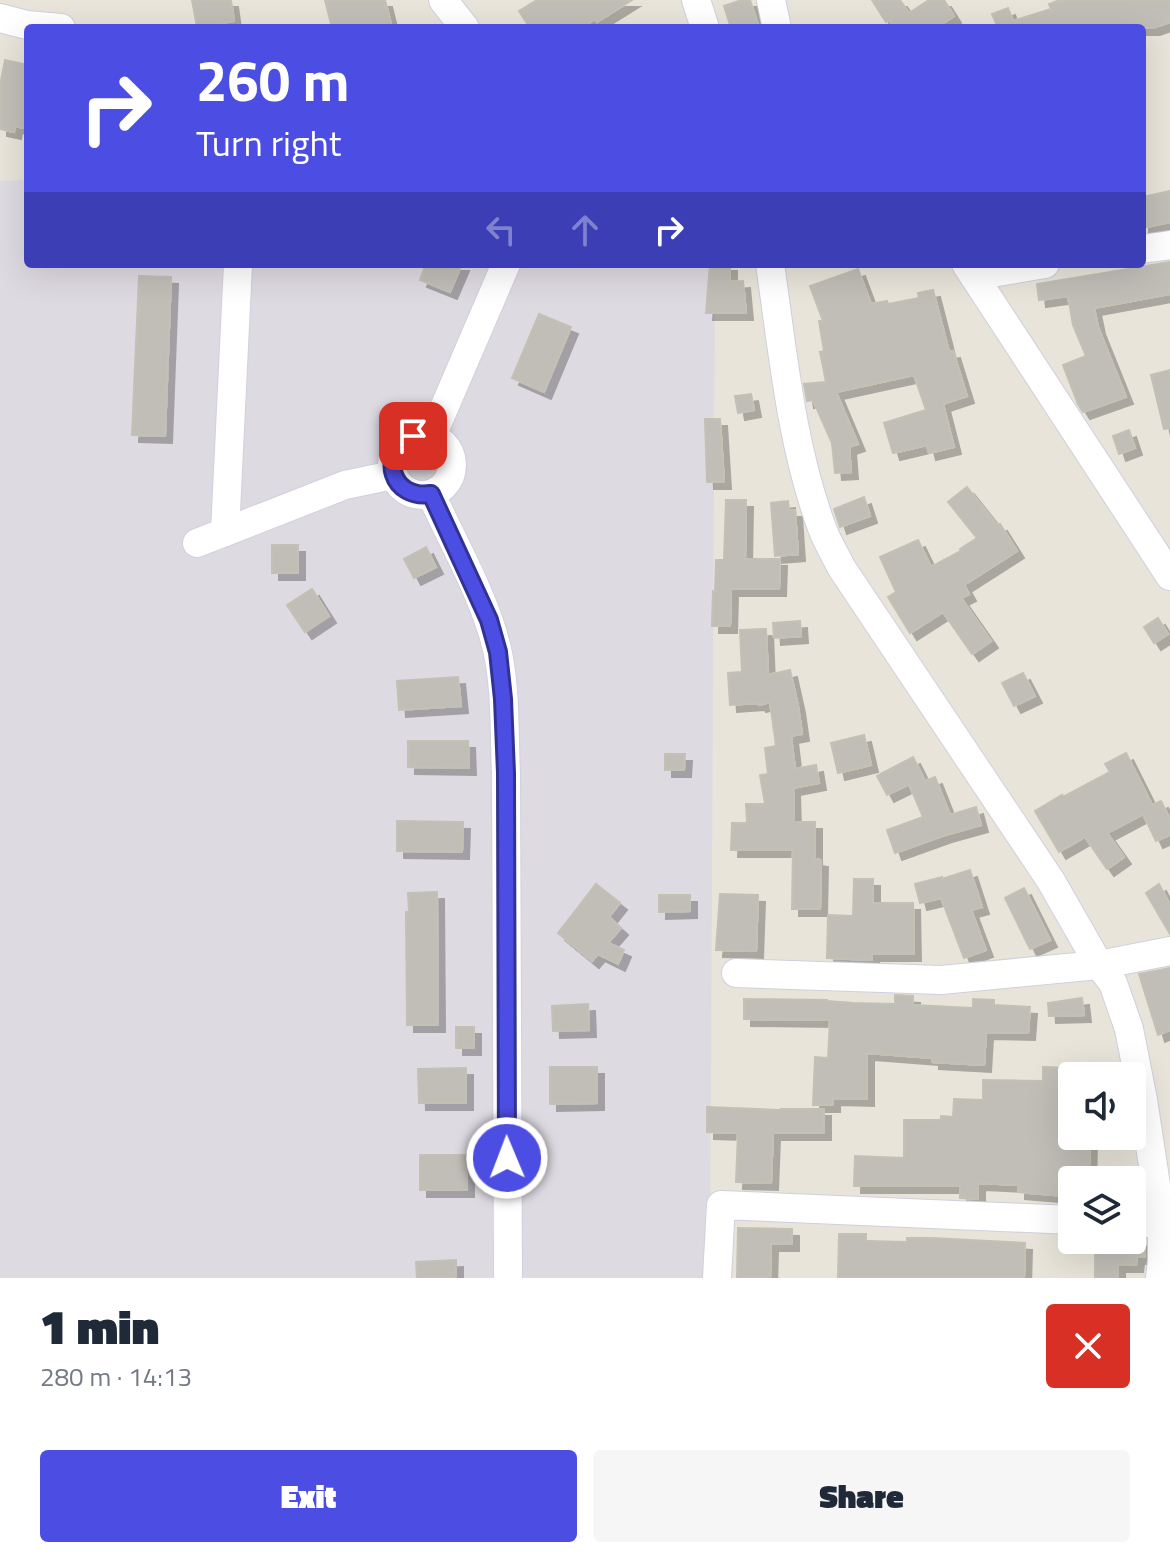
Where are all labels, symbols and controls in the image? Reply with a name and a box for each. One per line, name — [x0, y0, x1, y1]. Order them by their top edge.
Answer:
text: 260 m — [196, 38, 349, 123]
icon: right — [64, 56, 168, 160]
text: Turn right — [196, 115, 341, 170]
icon: left — [479, 208, 523, 252]
icon: ahead — [563, 208, 607, 252]
icon: right — [647, 208, 691, 252]
pin — [379, 402, 447, 470]
icon: arrive — [391, 414, 435, 458]
map controls — [1058, 1062, 1146, 1254]
button: sound — [1058, 1062, 1146, 1150]
position arrow — [465, 1116, 549, 1200]
button: layers — [1058, 1166, 1146, 1254]
text: 1 min — [40, 1290, 159, 1363]
button: close — [1046, 1304, 1130, 1388]
text: 280 m · 14:13 — [40, 1357, 192, 1396]
button: Exit — [40, 1450, 577, 1542]
button: Share — [593, 1450, 1130, 1542]

